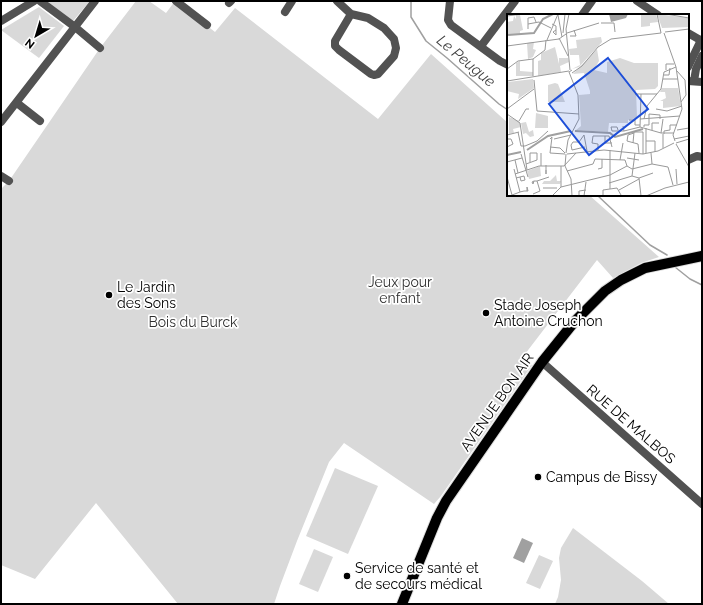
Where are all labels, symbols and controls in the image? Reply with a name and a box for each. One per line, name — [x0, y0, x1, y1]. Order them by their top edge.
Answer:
inset map — [507, 14, 689, 196]
north arrow — [16, 16, 56, 56]
water label: Le Peugue — [433, 31, 499, 91]
text: N — [23, 36, 37, 51]
park label: Jeux pour enfant — [368, 274, 432, 306]
place label: Le Jardin des Sons — [117, 279, 176, 311]
marker: Le Jardin des Sons — [104, 290, 114, 300]
place label: Stade Joseph Antoine Cruchon — [494, 297, 603, 329]
marker: Stade Joseph Antoine Cruchon — [481, 308, 491, 318]
park label: Bois du Burck — [148, 314, 238, 330]
street label: AVENUE BON AIR — [457, 350, 537, 454]
street label: RUE DE MALBOS — [583, 381, 679, 467]
place label: Campus de Bissy — [546, 469, 658, 485]
marker: Campus de Bissy — [533, 472, 543, 482]
place label: Service de santé et de secours médical — [355, 560, 482, 592]
marker: Service de santé et de secours médical — [342, 571, 352, 581]

